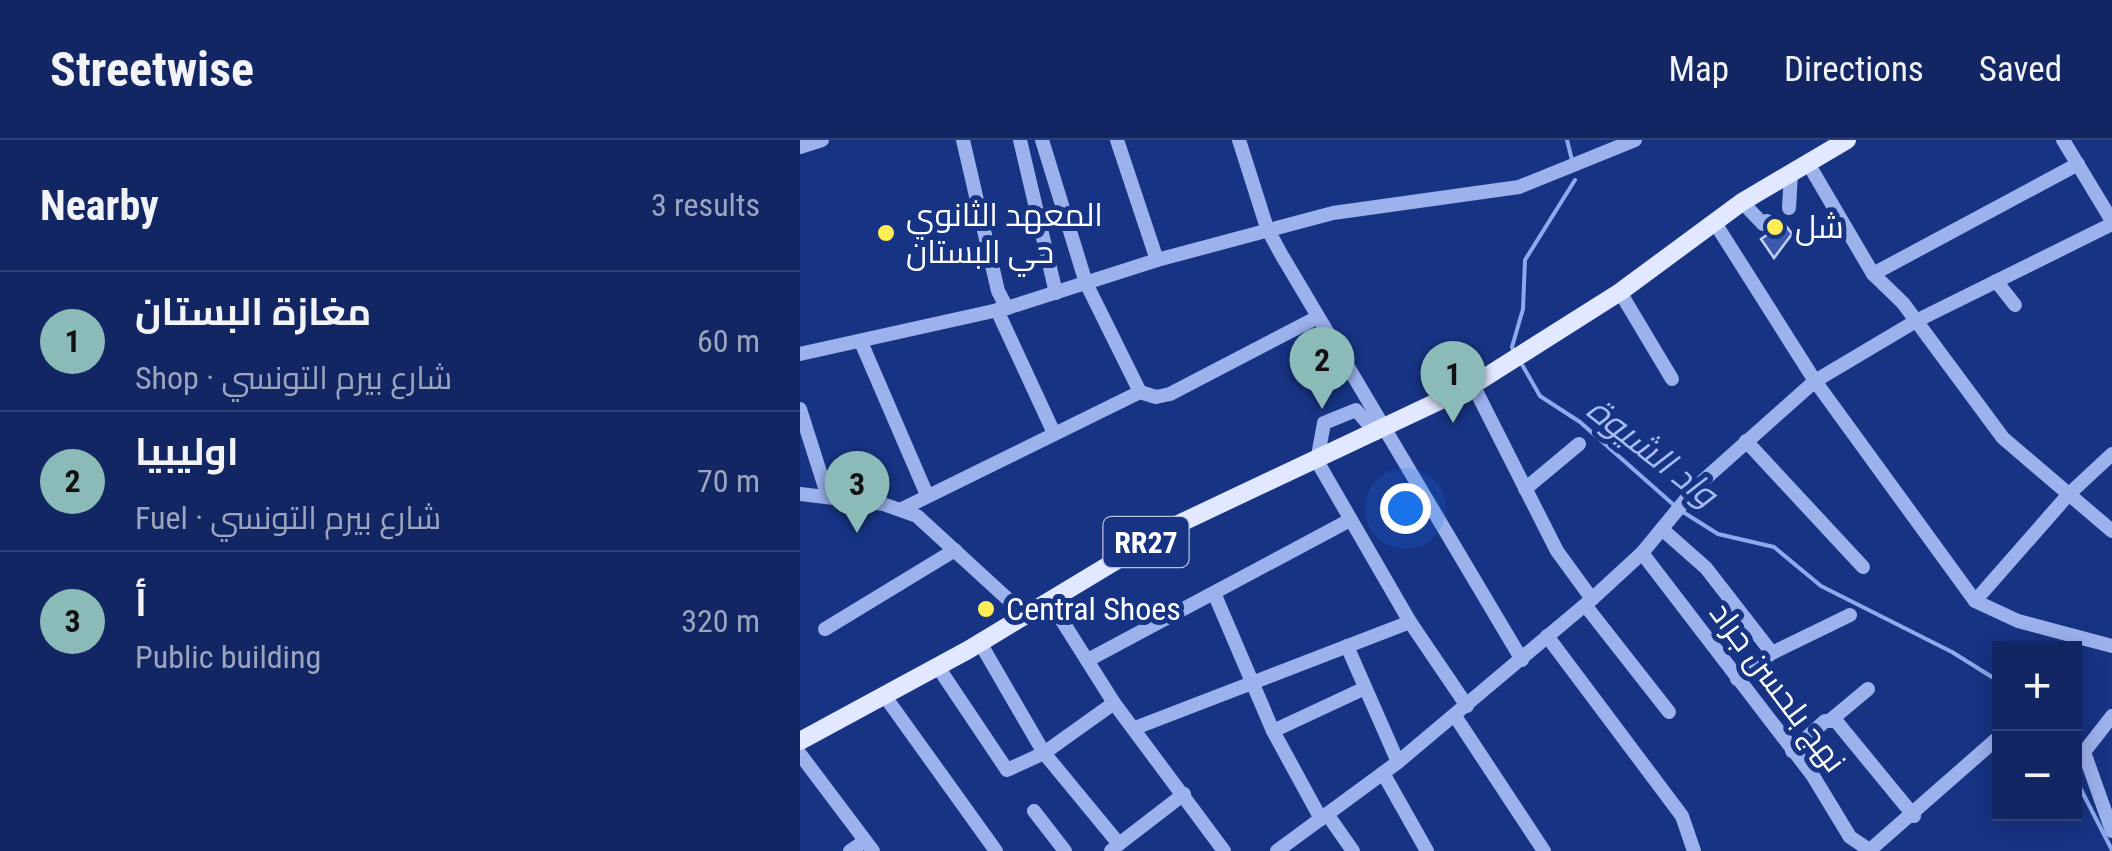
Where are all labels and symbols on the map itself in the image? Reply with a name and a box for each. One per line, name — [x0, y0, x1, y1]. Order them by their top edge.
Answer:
place label: المعهد الثانوي حي البستان — [906, 196, 1103, 277]
place label: شل — [1795, 208, 1844, 246]
marker: شل — [1764, 216, 1786, 238]
marker: المعهد الثانوي حي البستان — [875, 222, 897, 244]
pin: 2 — [1290, 326, 1354, 409]
pin: 1 — [1420, 340, 1486, 423]
water label: واد الشيوة — [1579, 389, 1727, 517]
pin: 3 — [824, 450, 890, 533]
your location — [1380, 483, 1431, 534]
road number: RR27 — [1104, 517, 1188, 567]
place label: Central Shoes — [1006, 590, 1181, 628]
street label: نهج بلحسن جراد — [1699, 595, 1854, 781]
marker: Central Shoes — [975, 598, 997, 620]

